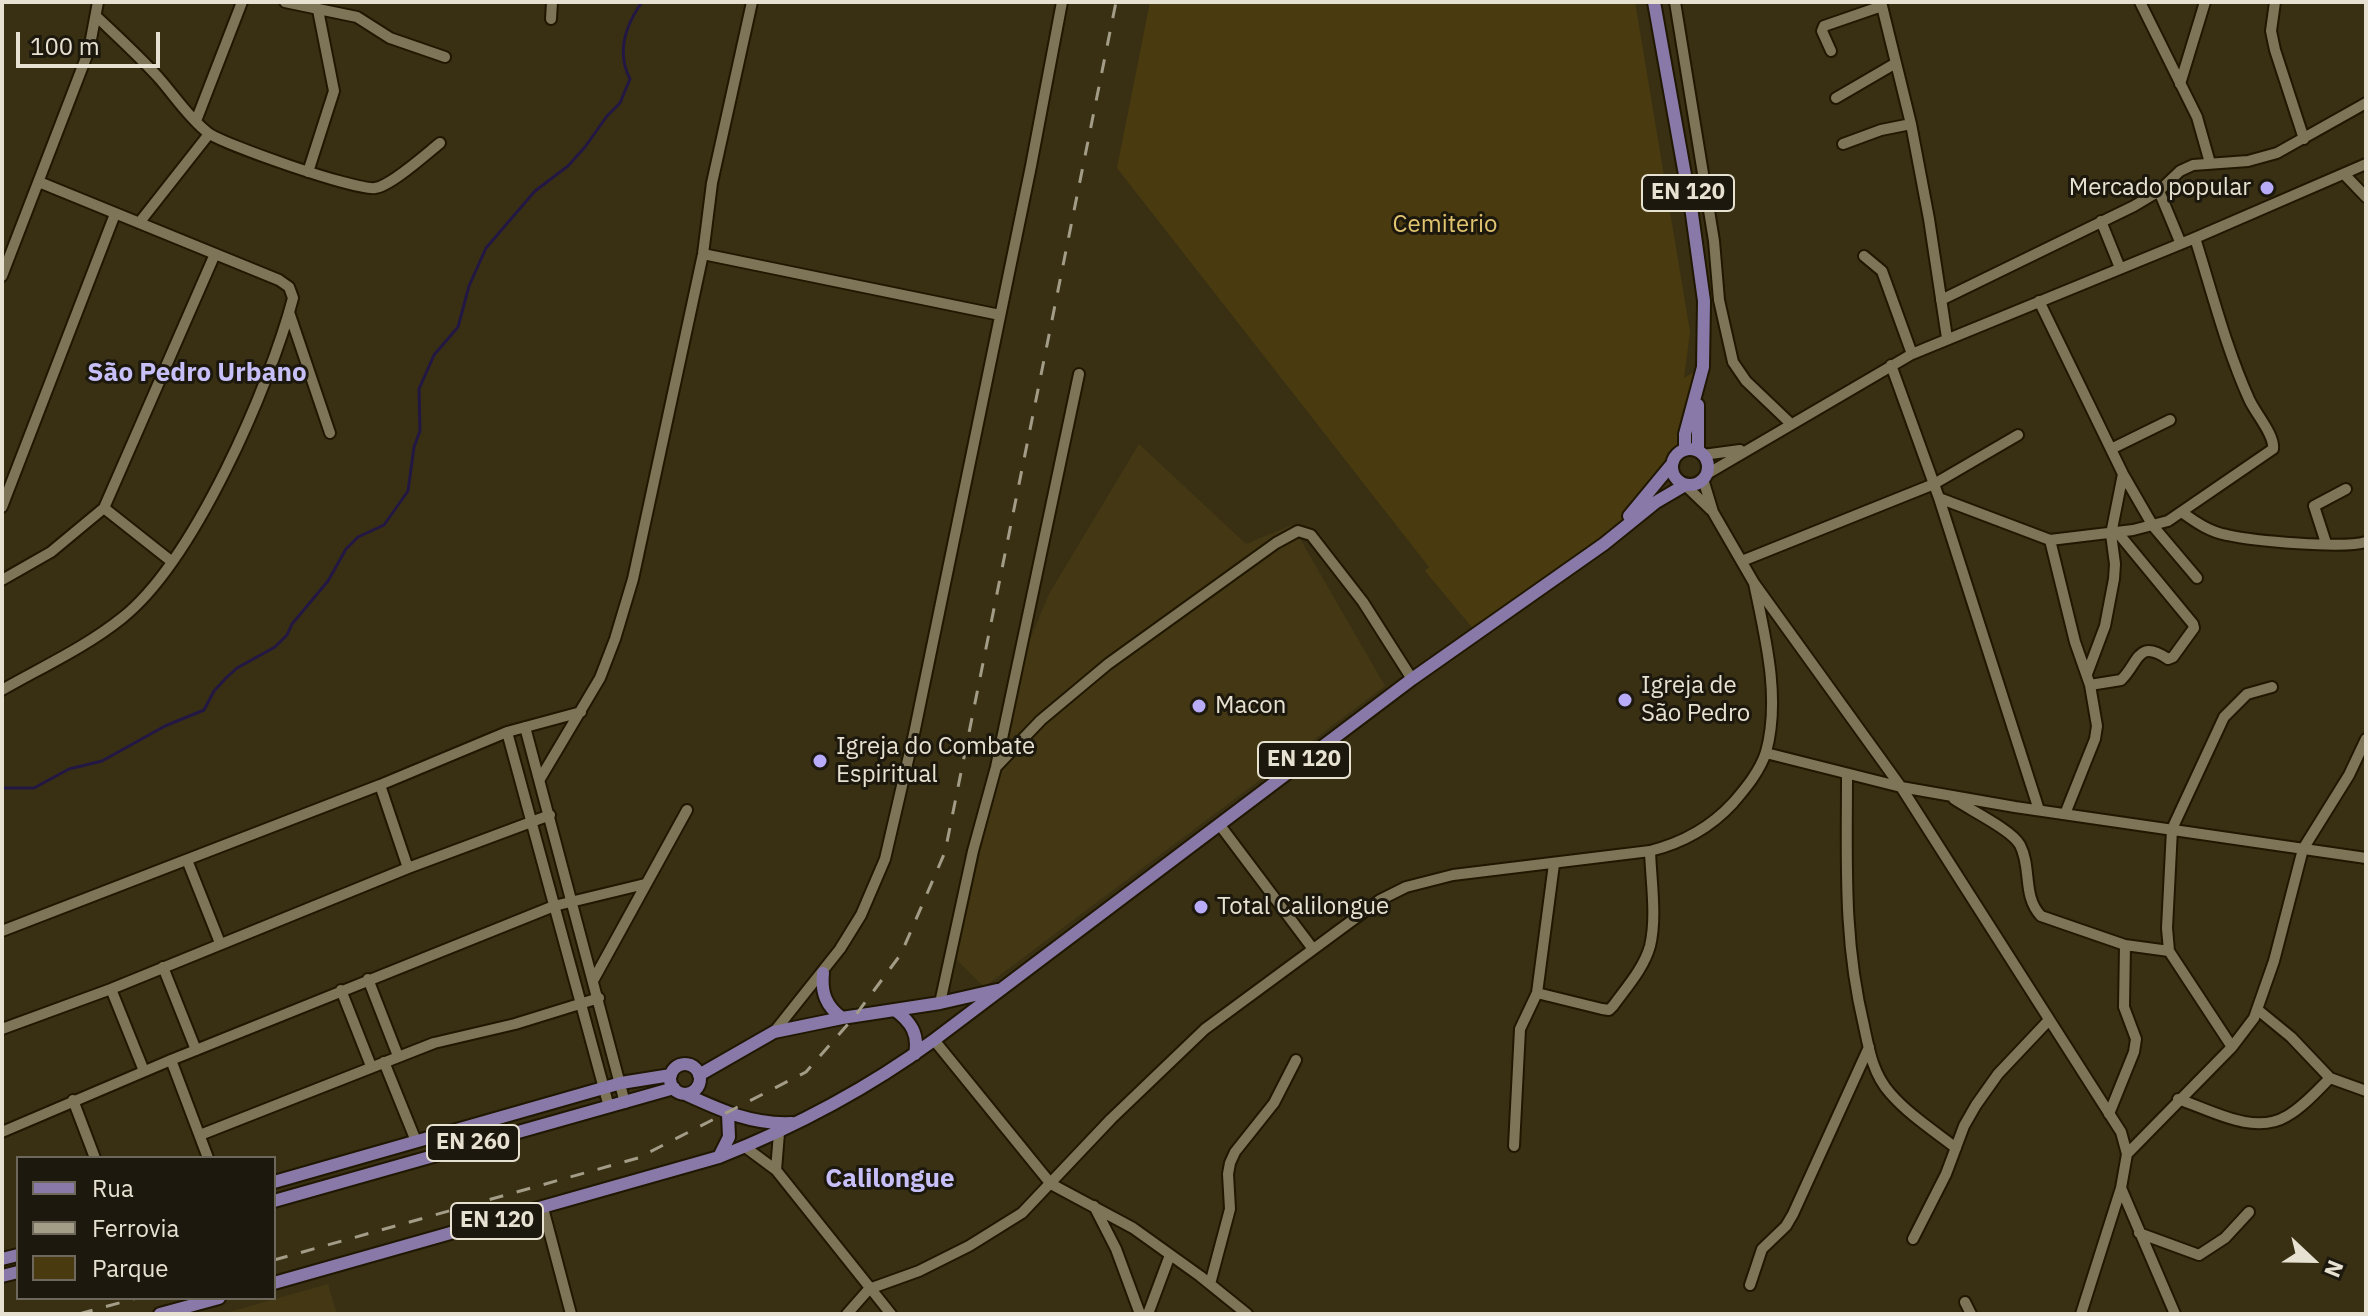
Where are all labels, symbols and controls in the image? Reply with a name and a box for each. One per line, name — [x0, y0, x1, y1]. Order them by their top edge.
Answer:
scale bar — [20, 16, 164, 66]
text: 100 m — [30, 30, 100, 62]
place label: Mercado popular — [2069, 174, 2251, 202]
road number: EN 120 — [1642, 175, 1734, 211]
marker: Mercado popular — [2258, 179, 2276, 197]
park label: Cemiterio — [1393, 211, 1497, 239]
district label: São Pedro Urbano — [87, 357, 307, 389]
place label: Igreja de São Pedro — [1641, 672, 1750, 728]
marker: Igreja de São Pedro — [1616, 691, 1634, 709]
place label: Macon — [1215, 692, 1286, 720]
marker: Macon — [1190, 697, 1208, 715]
place label: Igreja do Combate Espiritual — [836, 733, 1035, 789]
road number: EN 120 — [1258, 742, 1350, 778]
marker: Igreja do Combate Espiritual — [811, 752, 829, 770]
place label: Total Calilongue — [1217, 893, 1389, 921]
marker: Total Calilongue — [1192, 898, 1210, 916]
road number: EN 260 — [427, 1125, 519, 1161]
legend — [16, 1156, 276, 1300]
district label: Calilongue — [825, 1163, 955, 1195]
text: Rua — [92, 1172, 134, 1204]
road number: EN 120 — [451, 1203, 543, 1239]
text: Ferrovia — [92, 1212, 179, 1244]
north arrow — [2272, 1220, 2352, 1300]
text: Parque — [92, 1252, 169, 1284]
text: N — [2318, 1256, 2351, 1282]

